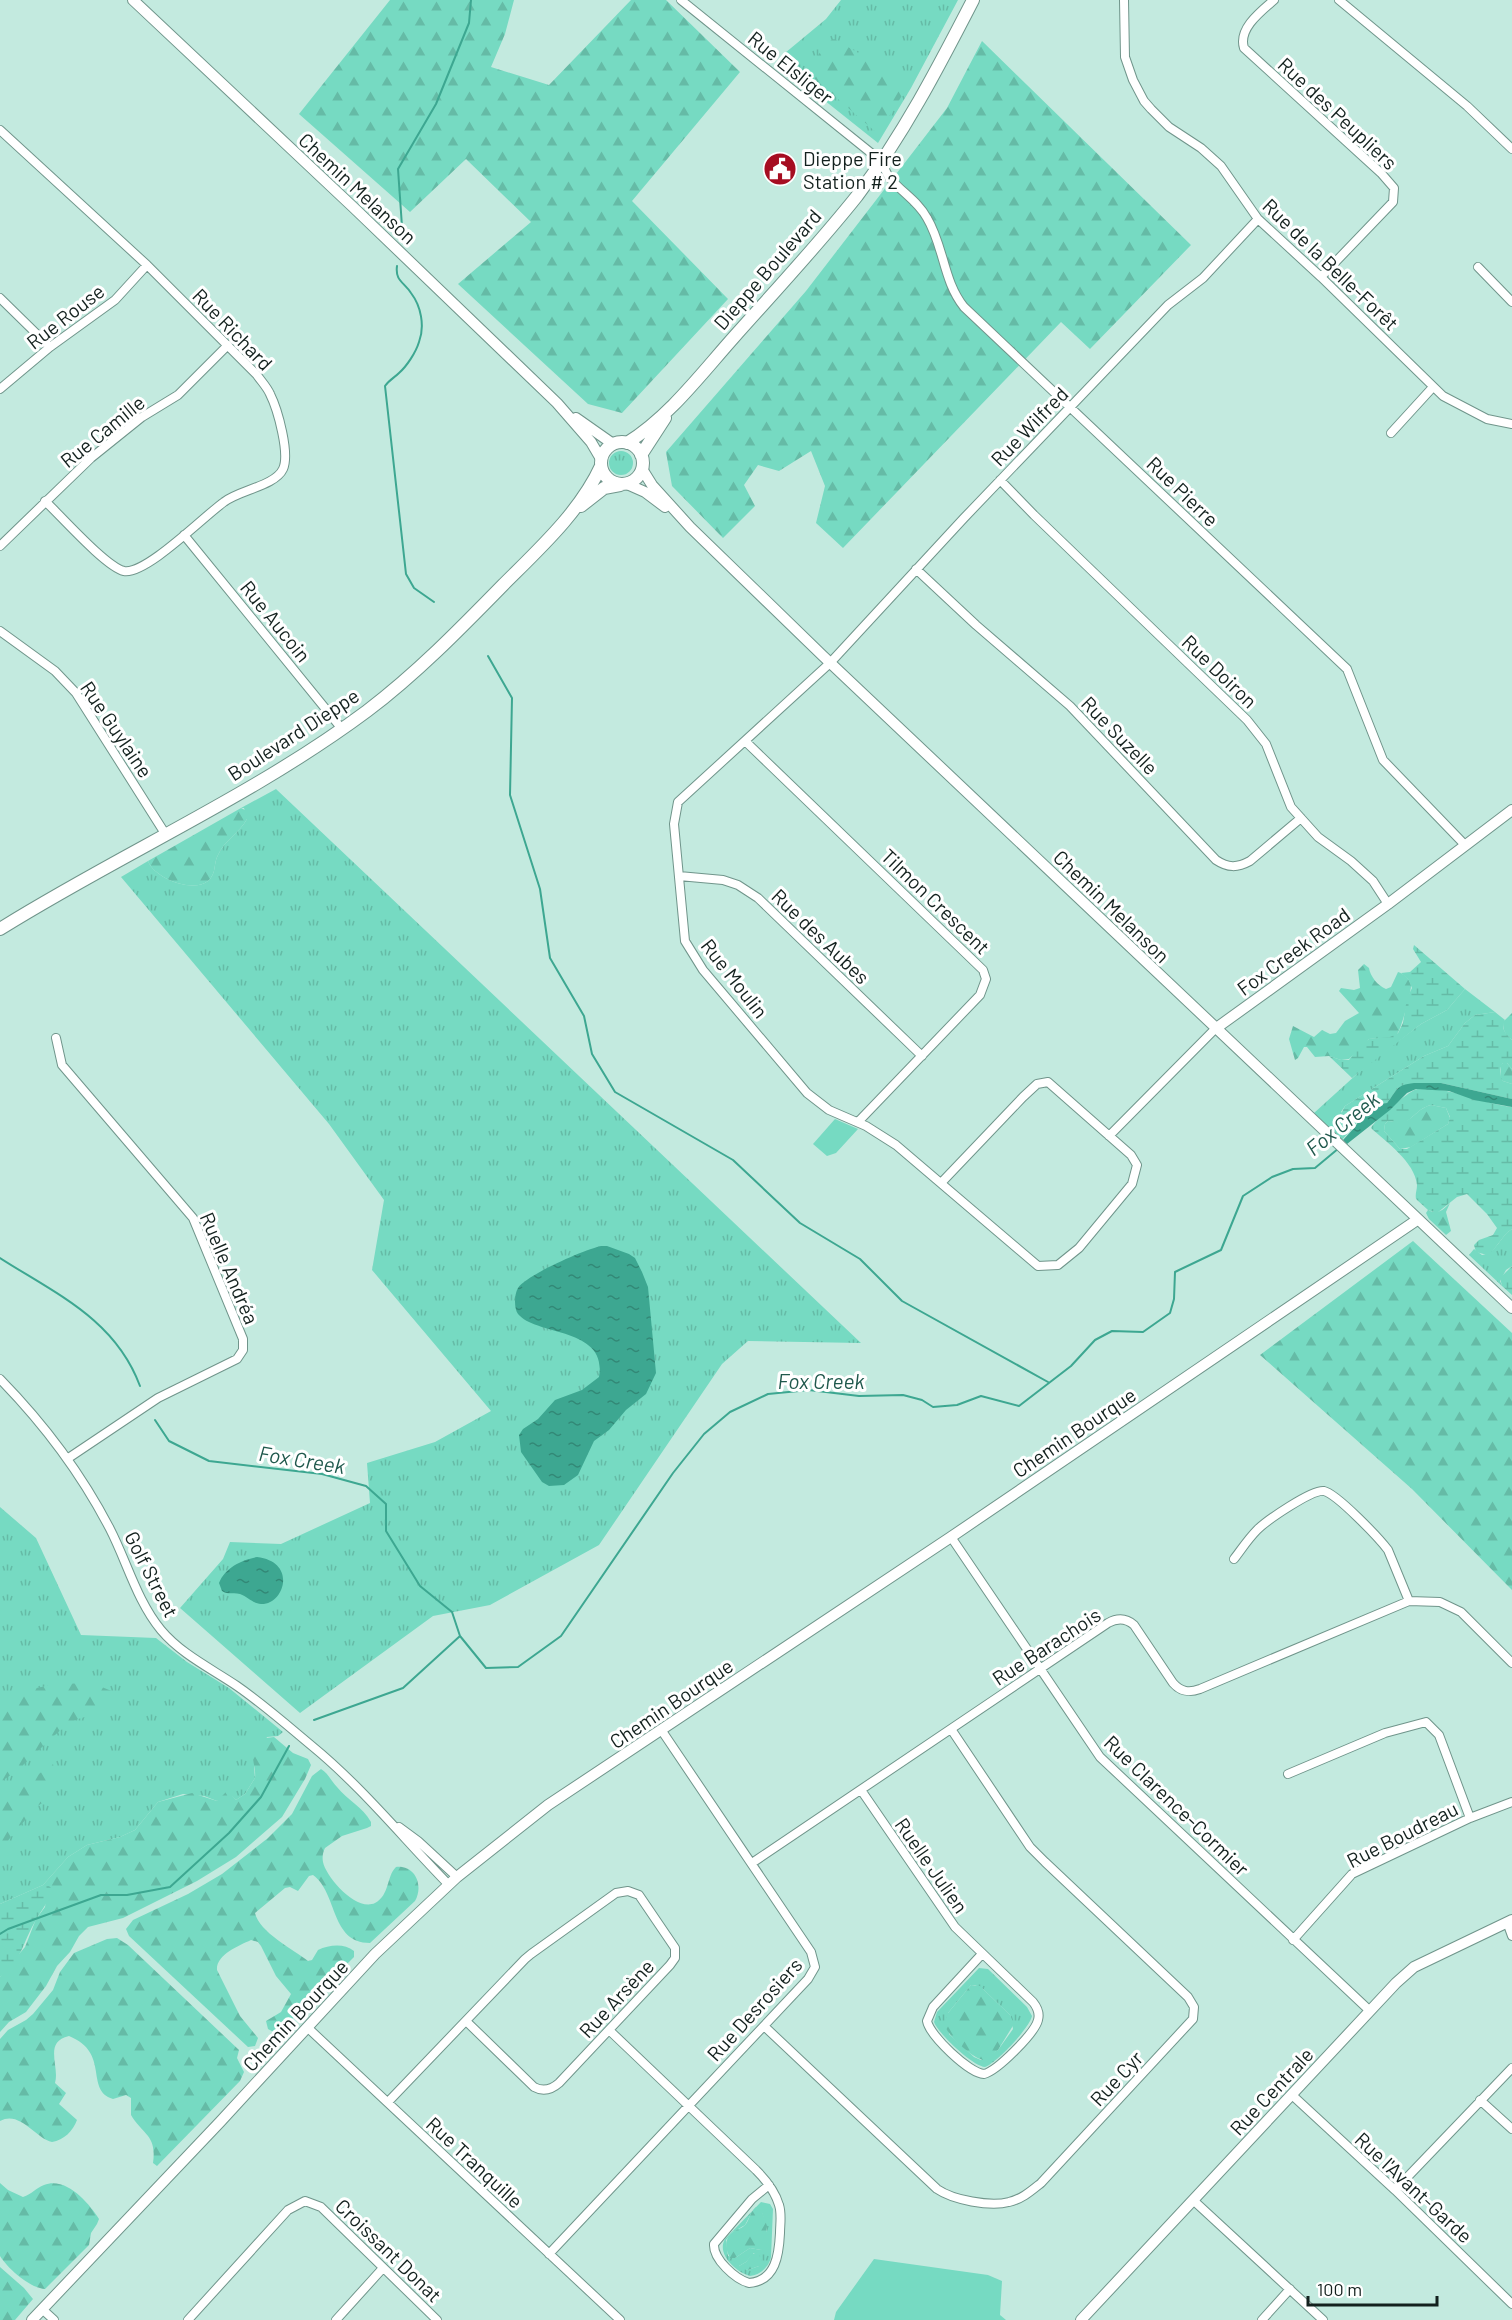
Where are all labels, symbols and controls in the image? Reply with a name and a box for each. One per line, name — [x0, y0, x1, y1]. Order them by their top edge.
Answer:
street label: Rue Elsliger — [744, 25, 838, 109]
street label: Rue des Peupliers — [1274, 52, 1402, 174]
street label: Chemin Melanson — [294, 127, 422, 249]
place label: Dieppe Fire Station # 2 — [803, 146, 902, 193]
public building icon: Dieppe Fire Station # 2 — [762, 151, 798, 187]
street label: Rue de la Belle-Forêt — [1258, 193, 1404, 335]
street label: Dieppe Boulevard — [708, 204, 826, 334]
street label: Rue Rouse — [21, 278, 109, 354]
street label: Rue Richard — [188, 283, 278, 375]
street label: Rue Wilfred — [985, 381, 1073, 471]
street label: Rue Camille — [55, 390, 149, 472]
street label: Rue Pierre — [1142, 451, 1224, 531]
street label: Rue Aucoin — [236, 576, 316, 666]
street label: Rue Doiron — [1178, 629, 1262, 713]
street label: Rue Guylaine — [76, 676, 158, 782]
street label: Boulevard Dieppe — [223, 683, 363, 785]
street label: Rue Suzelle — [1077, 691, 1163, 779]
street label: Tilmon Crescent — [877, 843, 995, 959]
street label: Chemin Melanson — [1049, 845, 1175, 967]
street label: Rue des Aubes — [767, 883, 875, 989]
street label: Fox Creek Road — [1232, 902, 1354, 1000]
street label: Rue Moulin — [697, 934, 773, 1022]
water label: Fox Creek — [1300, 1085, 1384, 1160]
street label: Ruelle Andréa — [196, 1208, 264, 1328]
water label: Fox Creek — [778, 1368, 865, 1393]
street label: Chemin Bourque — [1008, 1382, 1140, 1482]
water label: Fox Creek — [257, 1440, 348, 1478]
street label: Golf Street — [120, 1527, 184, 1621]
street label: Rue Barachois — [987, 1602, 1105, 1690]
street label: Chemin Bourque — [605, 1653, 737, 1753]
street label: Rue Clarence-Cormier — [1100, 1730, 1254, 1880]
street label: Rue Boudreau — [1342, 1796, 1462, 1872]
street label: Ruelle Julien — [890, 1813, 974, 1917]
street label: Rue Desrosiers — [701, 1953, 807, 2065]
street label: Chemin Bourque — [237, 1954, 353, 2076]
street label: Rue Arsène — [574, 1954, 658, 2042]
street label: Rue Centrale — [1224, 2042, 1318, 2140]
street label: Rue Cyr — [1085, 2046, 1147, 2110]
street label: Rue Tranquille — [422, 2111, 528, 2213]
street label: Rue l'Avant-Garde — [1350, 2127, 1478, 2247]
street label: Croissant Donat — [331, 2193, 447, 2307]
scale bar — [1308, 2269, 1437, 2307]
text: 100 m — [1317, 2278, 1362, 2300]

